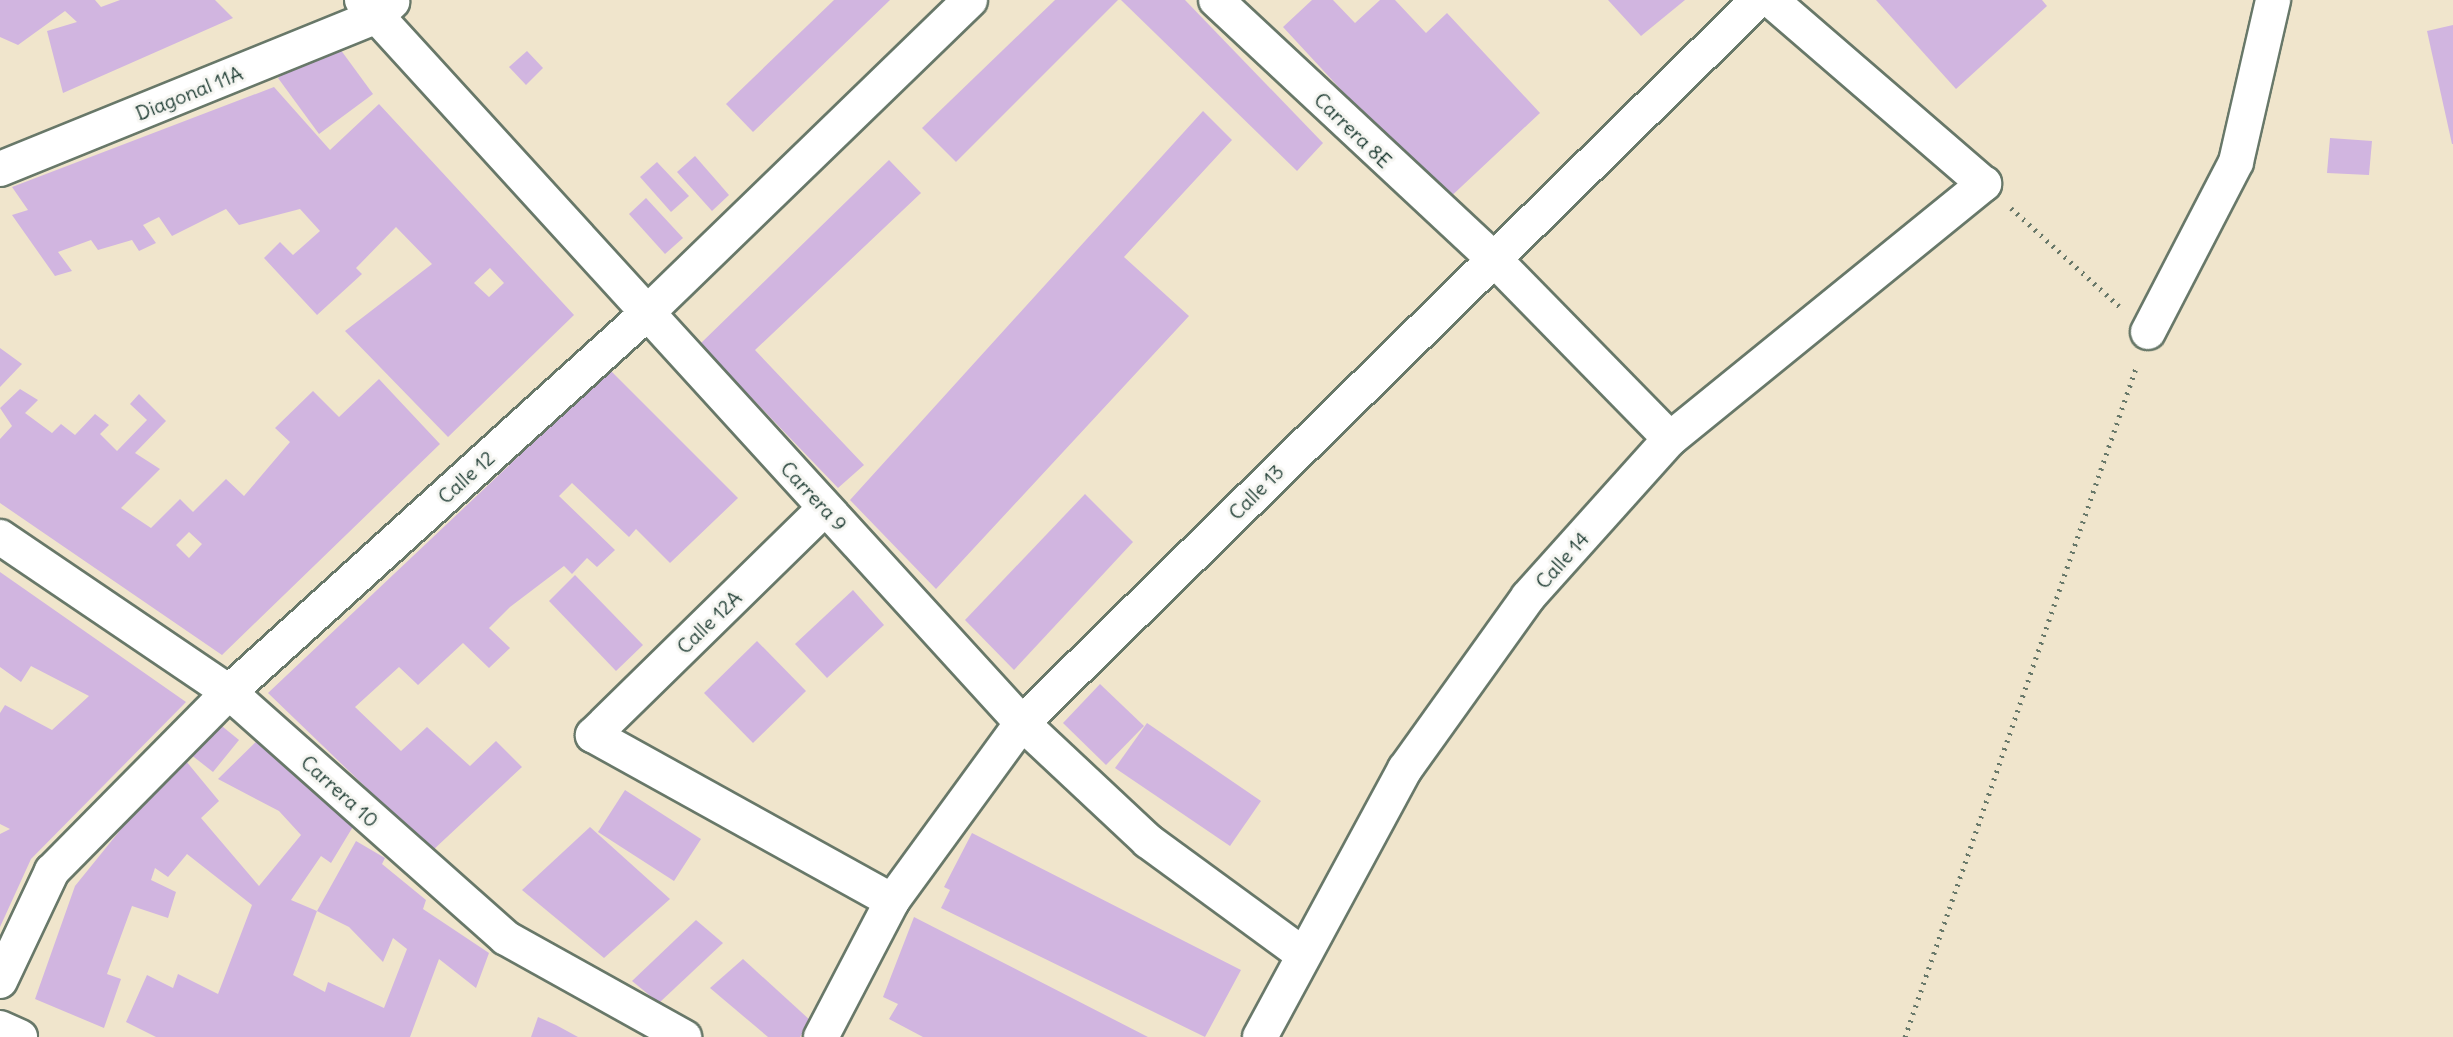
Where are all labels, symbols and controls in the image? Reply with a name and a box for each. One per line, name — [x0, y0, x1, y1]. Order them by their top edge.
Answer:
street label: Diagonal 11A — [132, 61, 246, 125]
street label: Carrera 8E — [1309, 87, 1397, 173]
street label: Calle 12 — [433, 445, 499, 509]
street label: Carrera 9 — [776, 456, 852, 536]
street label: Calle 13 — [1223, 459, 1289, 525]
street label: Calle 14 — [1530, 527, 1594, 593]
street label: Calle 12A — [672, 585, 746, 659]
street label: Carrera 10 — [296, 750, 384, 832]

